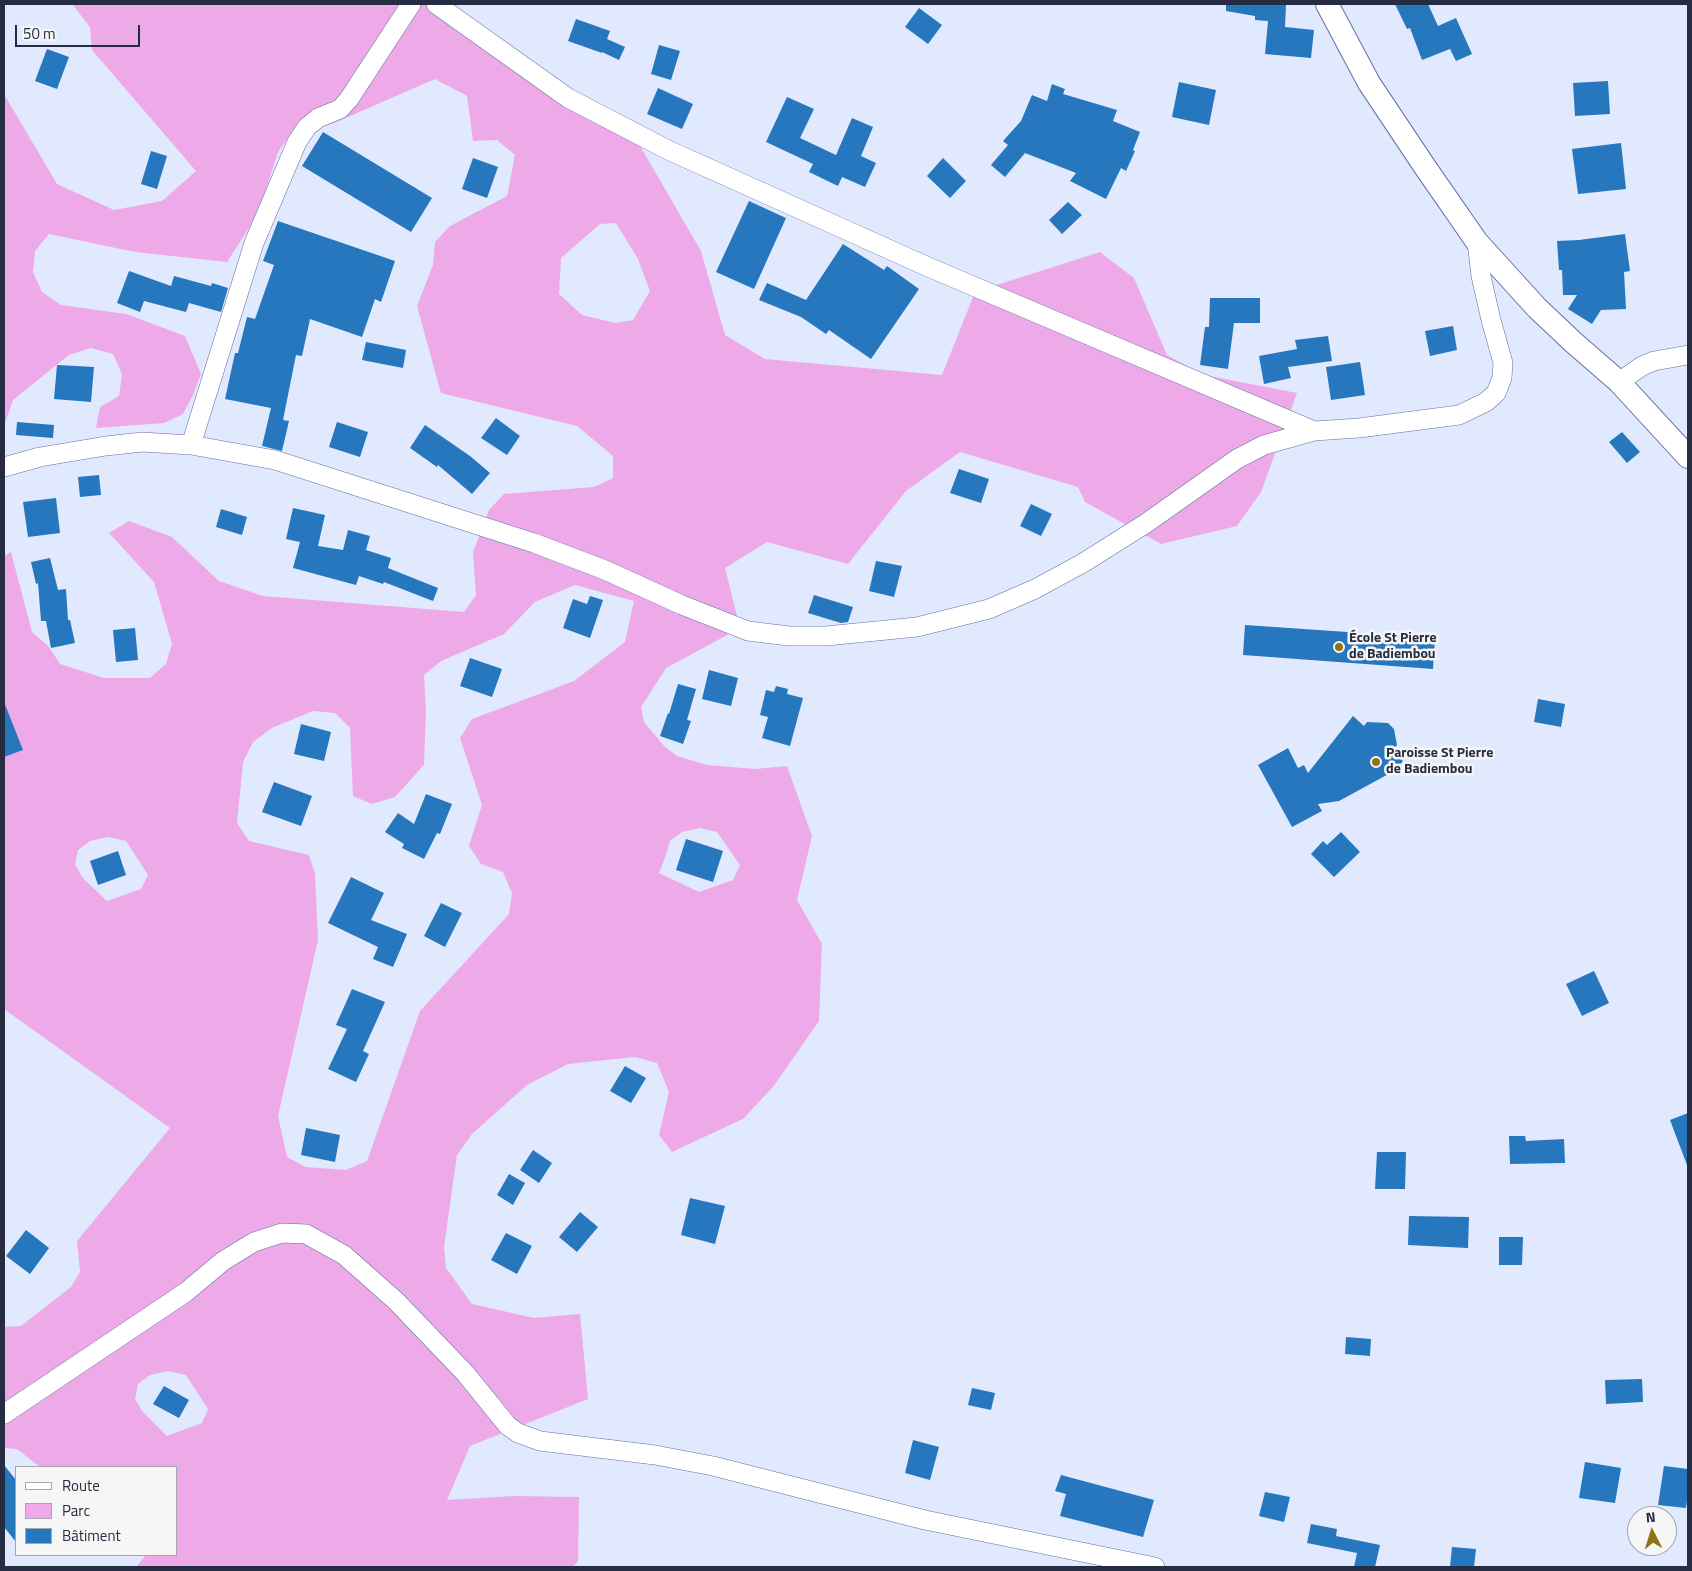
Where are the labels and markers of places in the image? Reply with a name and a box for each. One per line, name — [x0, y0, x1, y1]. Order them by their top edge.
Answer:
place label: École St Pierre de Badiembou — [1349, 631, 1437, 664]
marker: École St Pierre de Badiembou — [1333, 641, 1345, 653]
place label: Paroisse St Pierre de Badiembou — [1386, 746, 1493, 779]
marker: Paroisse St Pierre de Badiembou — [1370, 756, 1382, 768]

